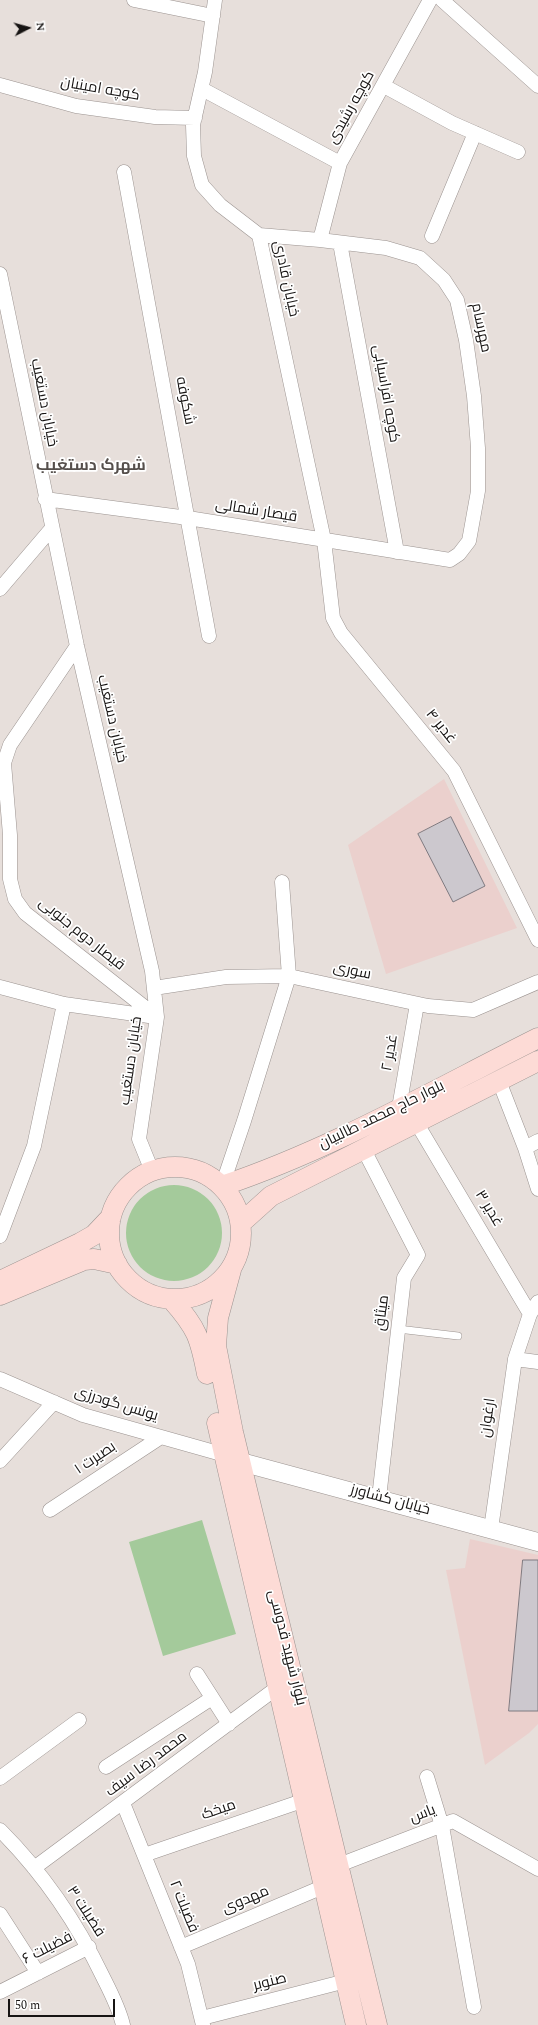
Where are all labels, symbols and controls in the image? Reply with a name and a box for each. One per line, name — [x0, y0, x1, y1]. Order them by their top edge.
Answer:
north arrow — [8, 8, 48, 48]
text: N — [32, 21, 49, 32]
street label: کوچه رشیدی — [324, 68, 380, 148]
street label: کوچه امینیان — [59, 74, 141, 106]
street label: خیابان قادری — [268, 239, 302, 319]
street label: مهرسام — [466, 302, 494, 354]
street label: کوچه افراسیابی — [368, 344, 402, 444]
street label: خیابان دستغیب — [26, 357, 60, 449]
street label: شکوفه — [171, 375, 197, 427]
district label: شهرک دستغیب — [36, 457, 146, 477]
street label: قیصار شمالی — [214, 497, 298, 527]
street label: خیابان دستغیب — [92, 673, 130, 765]
street label: غدیر ۴ — [421, 706, 459, 748]
street label: قیصار دوم جنوبی — [34, 895, 128, 975]
street label: سوری — [331, 959, 373, 985]
street label: خیابان دستغیب — [117, 1015, 147, 1107]
street label: غدیر ۲ — [379, 1033, 403, 1073]
street label: بلوار حاج محمد طالبیان — [316, 1078, 448, 1154]
street label: غدیر ۳ — [470, 1188, 506, 1230]
street label: میثاق — [372, 1294, 394, 1332]
street label: یونس گودرزی — [72, 1384, 160, 1426]
street label: ارغوان — [477, 1397, 501, 1439]
street label: بصیرت ۱ — [72, 1439, 120, 1479]
street label: خیابان کشاورز — [348, 1482, 432, 1520]
street label: بلوار شهید قدوسی — [263, 1588, 309, 1708]
street label: محمد رضا سیف — [103, 1728, 191, 1802]
street label: میخک — [199, 1797, 239, 1825]
street label: یاس — [407, 1802, 439, 1828]
street label: فضیلت ۲ — [164, 1878, 202, 1936]
street label: فضیلت ۳ — [62, 1883, 108, 1941]
street label: مهدوی — [220, 1883, 272, 1919]
street label: فضیلت ۶ — [20, 1929, 76, 1969]
street label: صنوبر — [251, 1970, 289, 1996]
scale bar — [10, 1991, 117, 2017]
text: 50 m — [15, 1996, 40, 2015]

